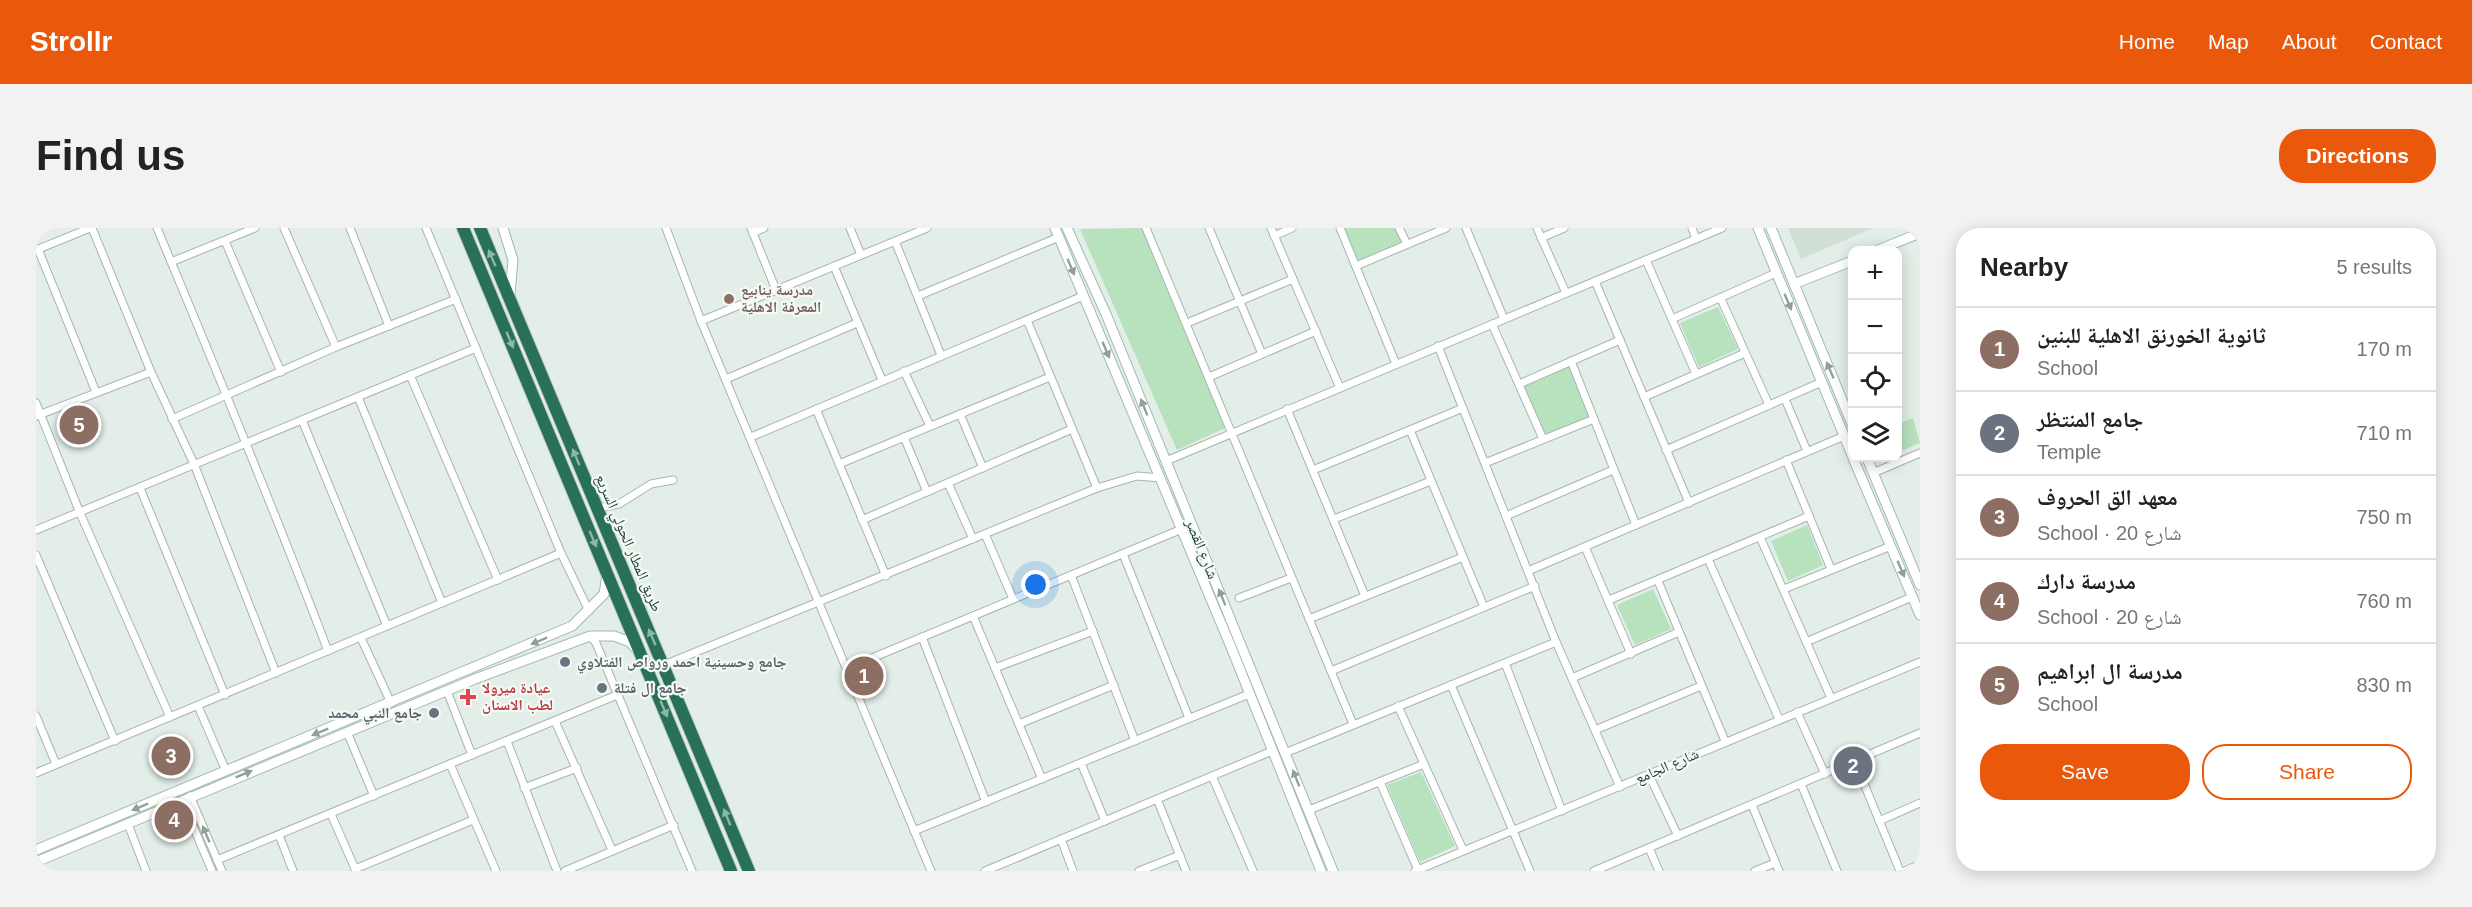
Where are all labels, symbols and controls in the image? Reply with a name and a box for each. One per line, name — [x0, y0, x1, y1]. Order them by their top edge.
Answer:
text: Strollr — [30, 26, 112, 57]
text: Home — [2119, 30, 2175, 53]
text: Map — [2208, 30, 2249, 53]
text: About — [2282, 30, 2337, 53]
text: Contact — [2370, 30, 2442, 53]
button: Directions — [2279, 129, 2436, 183]
text: Find us — [36, 132, 185, 179]
map controls — [1848, 246, 1902, 462]
button: + — [1848, 246, 1902, 300]
one-way arrow — [487, 249, 496, 267]
text: Nearby — [1980, 252, 2068, 282]
text: 5 results — [2336, 256, 2412, 278]
one-way arrow — [1066, 258, 1076, 276]
place label: مدرسة ينابيع المعرفة الاهلية — [741, 281, 821, 315]
marker: مدرسة ينابيع المعرفة الاهلية — [722, 292, 736, 306]
one-way arrow — [1783, 293, 1793, 311]
button: − — [1848, 300, 1902, 354]
text: ثانوية الخورنق الاهلية للبنين — [2037, 323, 2266, 348]
one-way arrow — [506, 331, 515, 349]
text: 1 — [1994, 338, 2005, 360]
text: 170 m — [2356, 338, 2412, 360]
one-way arrow — [1102, 341, 1112, 359]
button: locate — [1848, 354, 1902, 408]
text: School — [2037, 357, 2098, 379]
one-way arrow — [1825, 361, 1834, 379]
one-way arrow — [1139, 397, 1149, 415]
pin: 5 — [60, 402, 99, 448]
text: جامع المنتظر — [2037, 407, 2143, 432]
button: layers — [1848, 408, 1902, 462]
text: 2 — [1994, 422, 2005, 444]
text: 710 m — [2356, 422, 2412, 444]
text: Temple — [2037, 441, 2101, 463]
one-way arrow — [571, 448, 581, 466]
street label: طريق المطار الحولي السريع — [589, 472, 666, 616]
text: معهد الق الحروف — [2037, 485, 2178, 510]
text: 3 — [1994, 506, 2005, 528]
text: 750 m — [2356, 506, 2412, 528]
street label: شارع القصر — [1181, 516, 1222, 582]
text: School · شارع 20 — [2037, 522, 2182, 544]
one-way arrow — [589, 530, 599, 548]
one-way arrow — [1896, 561, 1906, 579]
text: مدرسة دارك — [2037, 569, 2136, 594]
your location — [1021, 570, 1050, 599]
one-way arrow — [1217, 588, 1227, 606]
text: 4 — [1994, 590, 2005, 612]
text: 760 m — [2356, 590, 2412, 612]
text: School · شارع 20 — [2037, 606, 2182, 628]
one-way arrow — [647, 627, 657, 645]
one-way arrow — [530, 637, 548, 646]
place label: جامع وحسينية احمد ورواص الفتلاوي — [577, 653, 787, 674]
pin: 1 — [844, 654, 884, 698]
marker: جامع وحسينية احمد ورواص الفتلاوي — [558, 655, 572, 669]
text: مدرسة ال ابراهيم — [2037, 659, 2183, 684]
text: 5 — [1994, 674, 2005, 696]
text: 830 m — [2356, 674, 2412, 696]
place label: عيادة ميرولا لطب الاسنان — [482, 679, 553, 714]
place label: جامع ال فتلة — [614, 679, 687, 698]
marker: جامع ال فتلة — [595, 681, 609, 695]
marker: عيادة ميرولا لطب الاسنان — [459, 688, 477, 706]
text: School — [2037, 693, 2098, 715]
one-way arrow — [659, 701, 669, 719]
place label: جامع النبي محمد — [328, 704, 422, 725]
marker: جامع النبي محمد — [427, 706, 441, 720]
one-way arrow — [311, 727, 329, 737]
pin: 3 — [152, 734, 190, 778]
pin: 2 — [1834, 744, 1872, 788]
button: Save — [1980, 744, 2190, 800]
button: Share — [2202, 744, 2412, 800]
street label: شارع الجامع — [1633, 745, 1702, 788]
one-way arrow — [235, 769, 253, 778]
one-way arrow — [1291, 769, 1300, 787]
pin: 4 — [154, 798, 194, 842]
one-way arrow — [131, 802, 149, 812]
one-way arrow — [722, 808, 731, 826]
one-way arrow — [201, 824, 211, 842]

